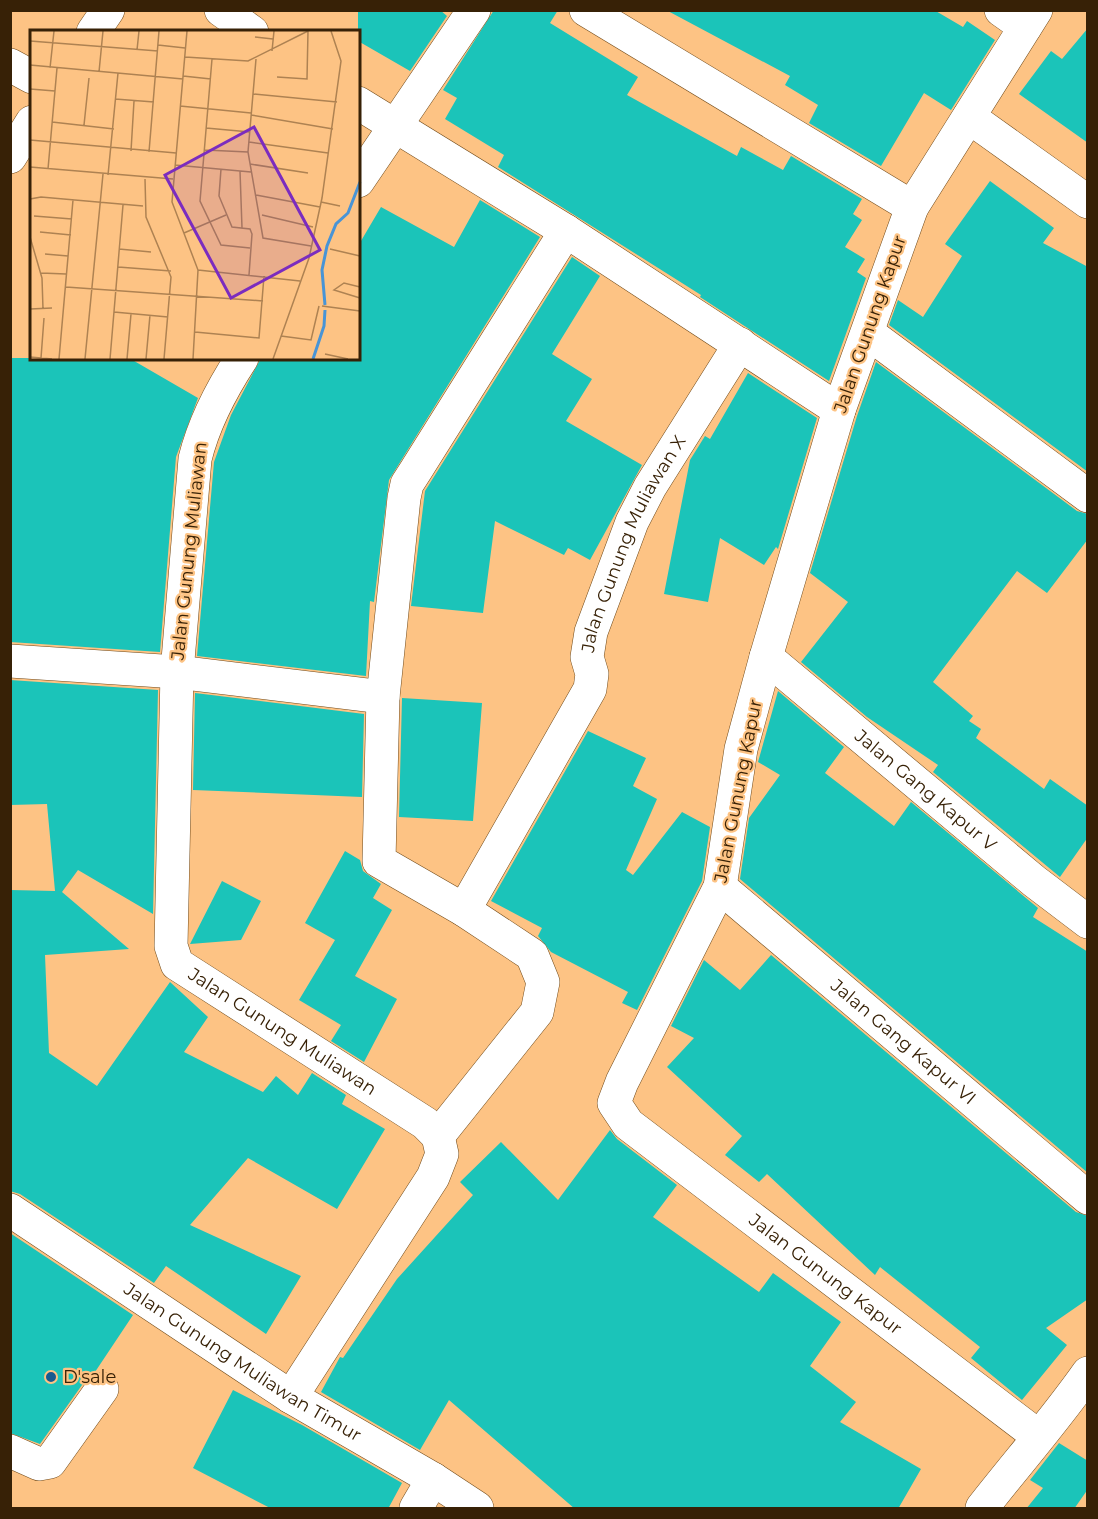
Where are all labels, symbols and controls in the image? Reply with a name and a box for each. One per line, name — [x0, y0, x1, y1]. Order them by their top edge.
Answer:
inset map — [30, 30, 360, 360]
street label: Jalan Gunung Kapur — [829, 232, 911, 417]
street label: Jalan Gunung Muliawan X — [577, 431, 691, 655]
street label: Jalan Gunung Muliawan — [167, 441, 211, 662]
street label: Jalan Gunung Kapur — [709, 698, 767, 885]
street label: Jalan Gang Kapur V — [850, 724, 1001, 856]
street label: Jalan Gunung Muliawan — [183, 963, 381, 1100]
street label: Jalan Gang Kapur VI — [826, 974, 980, 1109]
street label: Jalan Gunung Kapur — [744, 1208, 906, 1339]
street label: Jalan Gunung Muliawan Timur — [119, 1277, 365, 1446]
place label: D'sale — [63, 1366, 116, 1388]
marker: D'sale — [44, 1370, 58, 1384]

